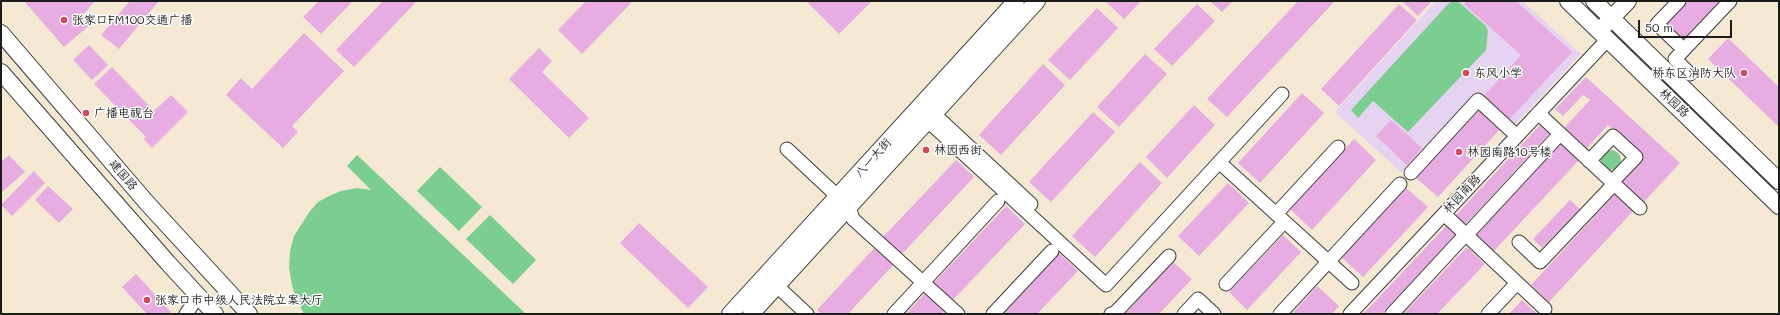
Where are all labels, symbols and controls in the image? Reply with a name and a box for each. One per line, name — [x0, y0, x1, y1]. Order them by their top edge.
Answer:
scale bar — [1640, 12, 1734, 38]
place label: 张家口FM100交通广播 — [72, 13, 192, 27]
marker: 张家口FM100交通广播 — [59, 15, 69, 25]
text: 50 m — [1645, 19, 1673, 35]
place label: 东风小学 — [1474, 66, 1522, 80]
place label: 桥东区消防大队 — [1652, 66, 1736, 80]
marker: 东风小学 — [1461, 68, 1471, 78]
marker: 桥东区消防大队 — [1739, 68, 1749, 78]
street label: 林园路 — [1656, 85, 1692, 121]
place label: 广播电视台 — [94, 106, 154, 120]
marker: 广播电视台 — [81, 108, 91, 118]
street label: 八一大街 — [852, 135, 894, 181]
place label: 林园西街 — [934, 143, 982, 157]
marker: 林园西街 — [921, 145, 931, 155]
place label: 林园南路10号楼 — [1467, 145, 1552, 159]
marker: 林园南路10号楼 — [1454, 147, 1464, 157]
street label: 建国路 — [106, 157, 140, 193]
street label: 林园南路 — [1440, 172, 1484, 216]
place label: 张家口市中级人民法院立案大厅 — [155, 293, 323, 307]
marker: 张家口市中级人民法院立案大厅 — [142, 295, 152, 305]

